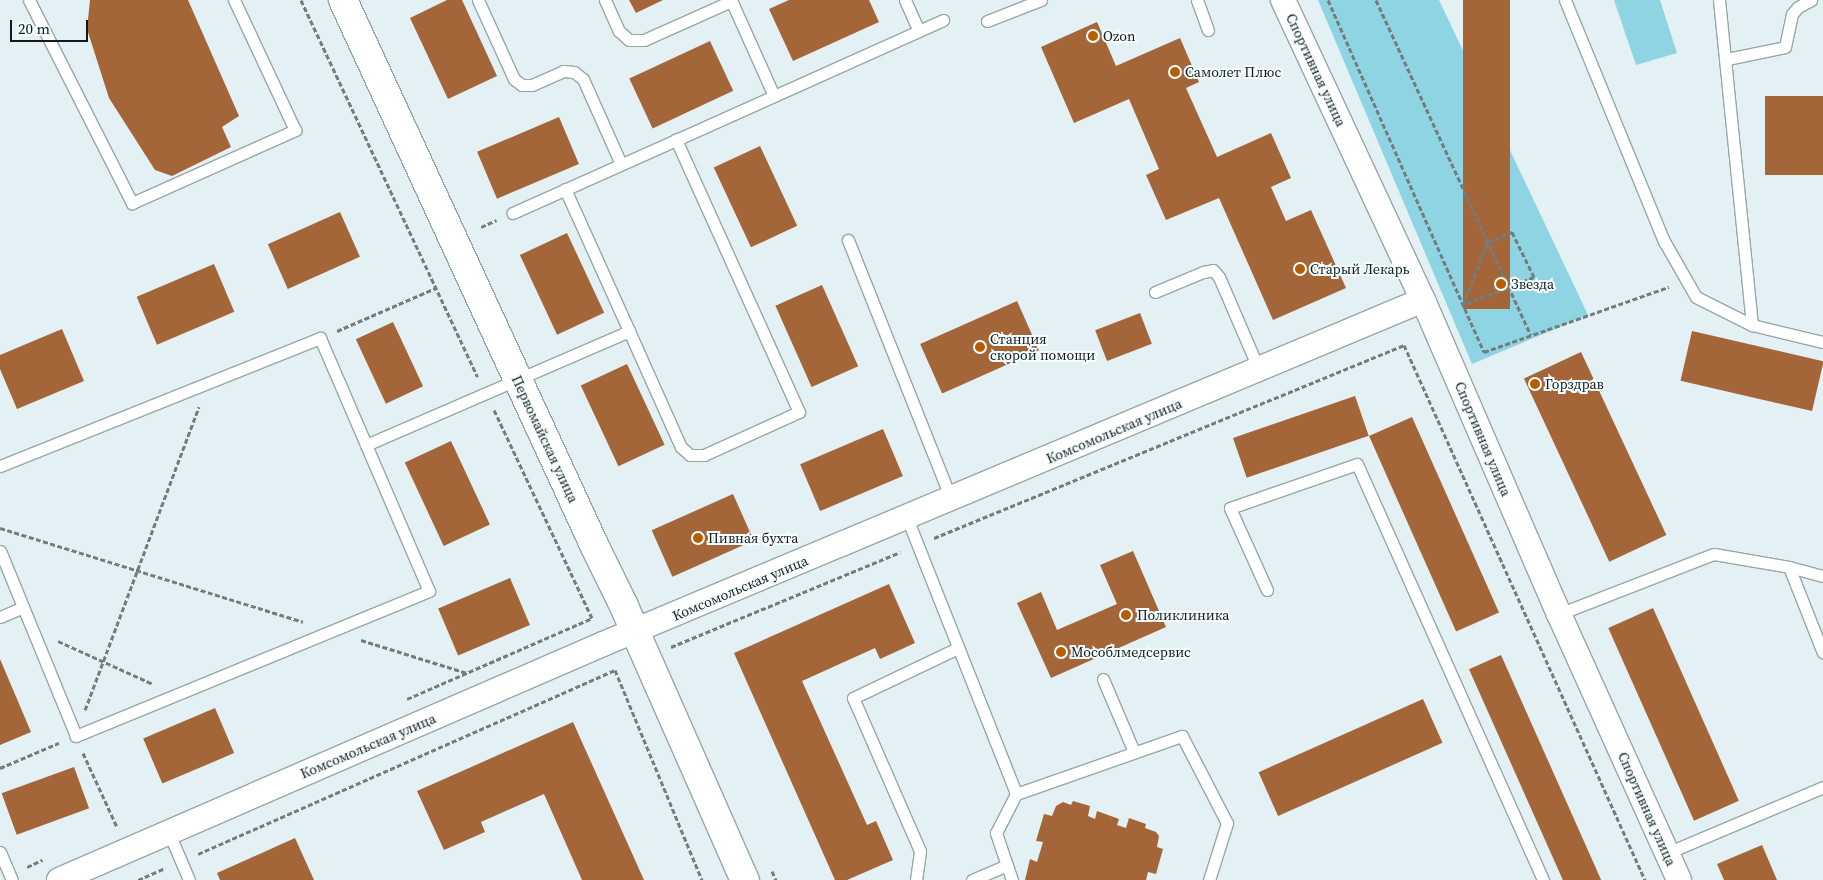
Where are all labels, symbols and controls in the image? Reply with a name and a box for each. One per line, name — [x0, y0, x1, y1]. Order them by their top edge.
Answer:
scale bar — [12, 10, 90, 42]
street label: Спортивная улица — [1282, 11, 1350, 129]
text: 20 m — [18, 18, 50, 39]
place label: Ozon — [1103, 28, 1135, 44]
marker: Ozon — [1087, 30, 1099, 42]
place label: Самолет Плюс — [1185, 64, 1281, 80]
marker: Самолет Плюс — [1169, 66, 1181, 78]
place label: Старый Лекарь — [1310, 261, 1410, 277]
marker: Старый Лекарь — [1294, 263, 1306, 275]
place label: Звезда — [1511, 276, 1554, 292]
marker: Звезда — [1495, 278, 1507, 290]
place label: Станция скорой помощи — [990, 331, 1095, 364]
marker: Станция скорой помощи — [974, 341, 986, 353]
street label: Первомайская улица — [508, 373, 582, 505]
place label: Горздрав — [1545, 376, 1604, 392]
marker: Горздрав — [1529, 378, 1541, 390]
street label: Спортивная улица — [1451, 379, 1515, 499]
street label: Комсомольская улица — [1044, 395, 1184, 467]
place label: Пивная бухта — [708, 530, 798, 546]
marker: Пивная бухта — [692, 532, 704, 544]
street label: Комсомольская улица — [670, 552, 810, 624]
place label: Поликлиника — [1137, 607, 1229, 623]
marker: Поликлиника — [1119, 608, 1133, 622]
place label: Мособлмедсервис — [1071, 644, 1191, 660]
marker: Мособлмедсервис — [1055, 646, 1067, 658]
street label: Комсомольская улица — [298, 710, 438, 782]
street label: Спортивная улица — [1614, 749, 1680, 869]

